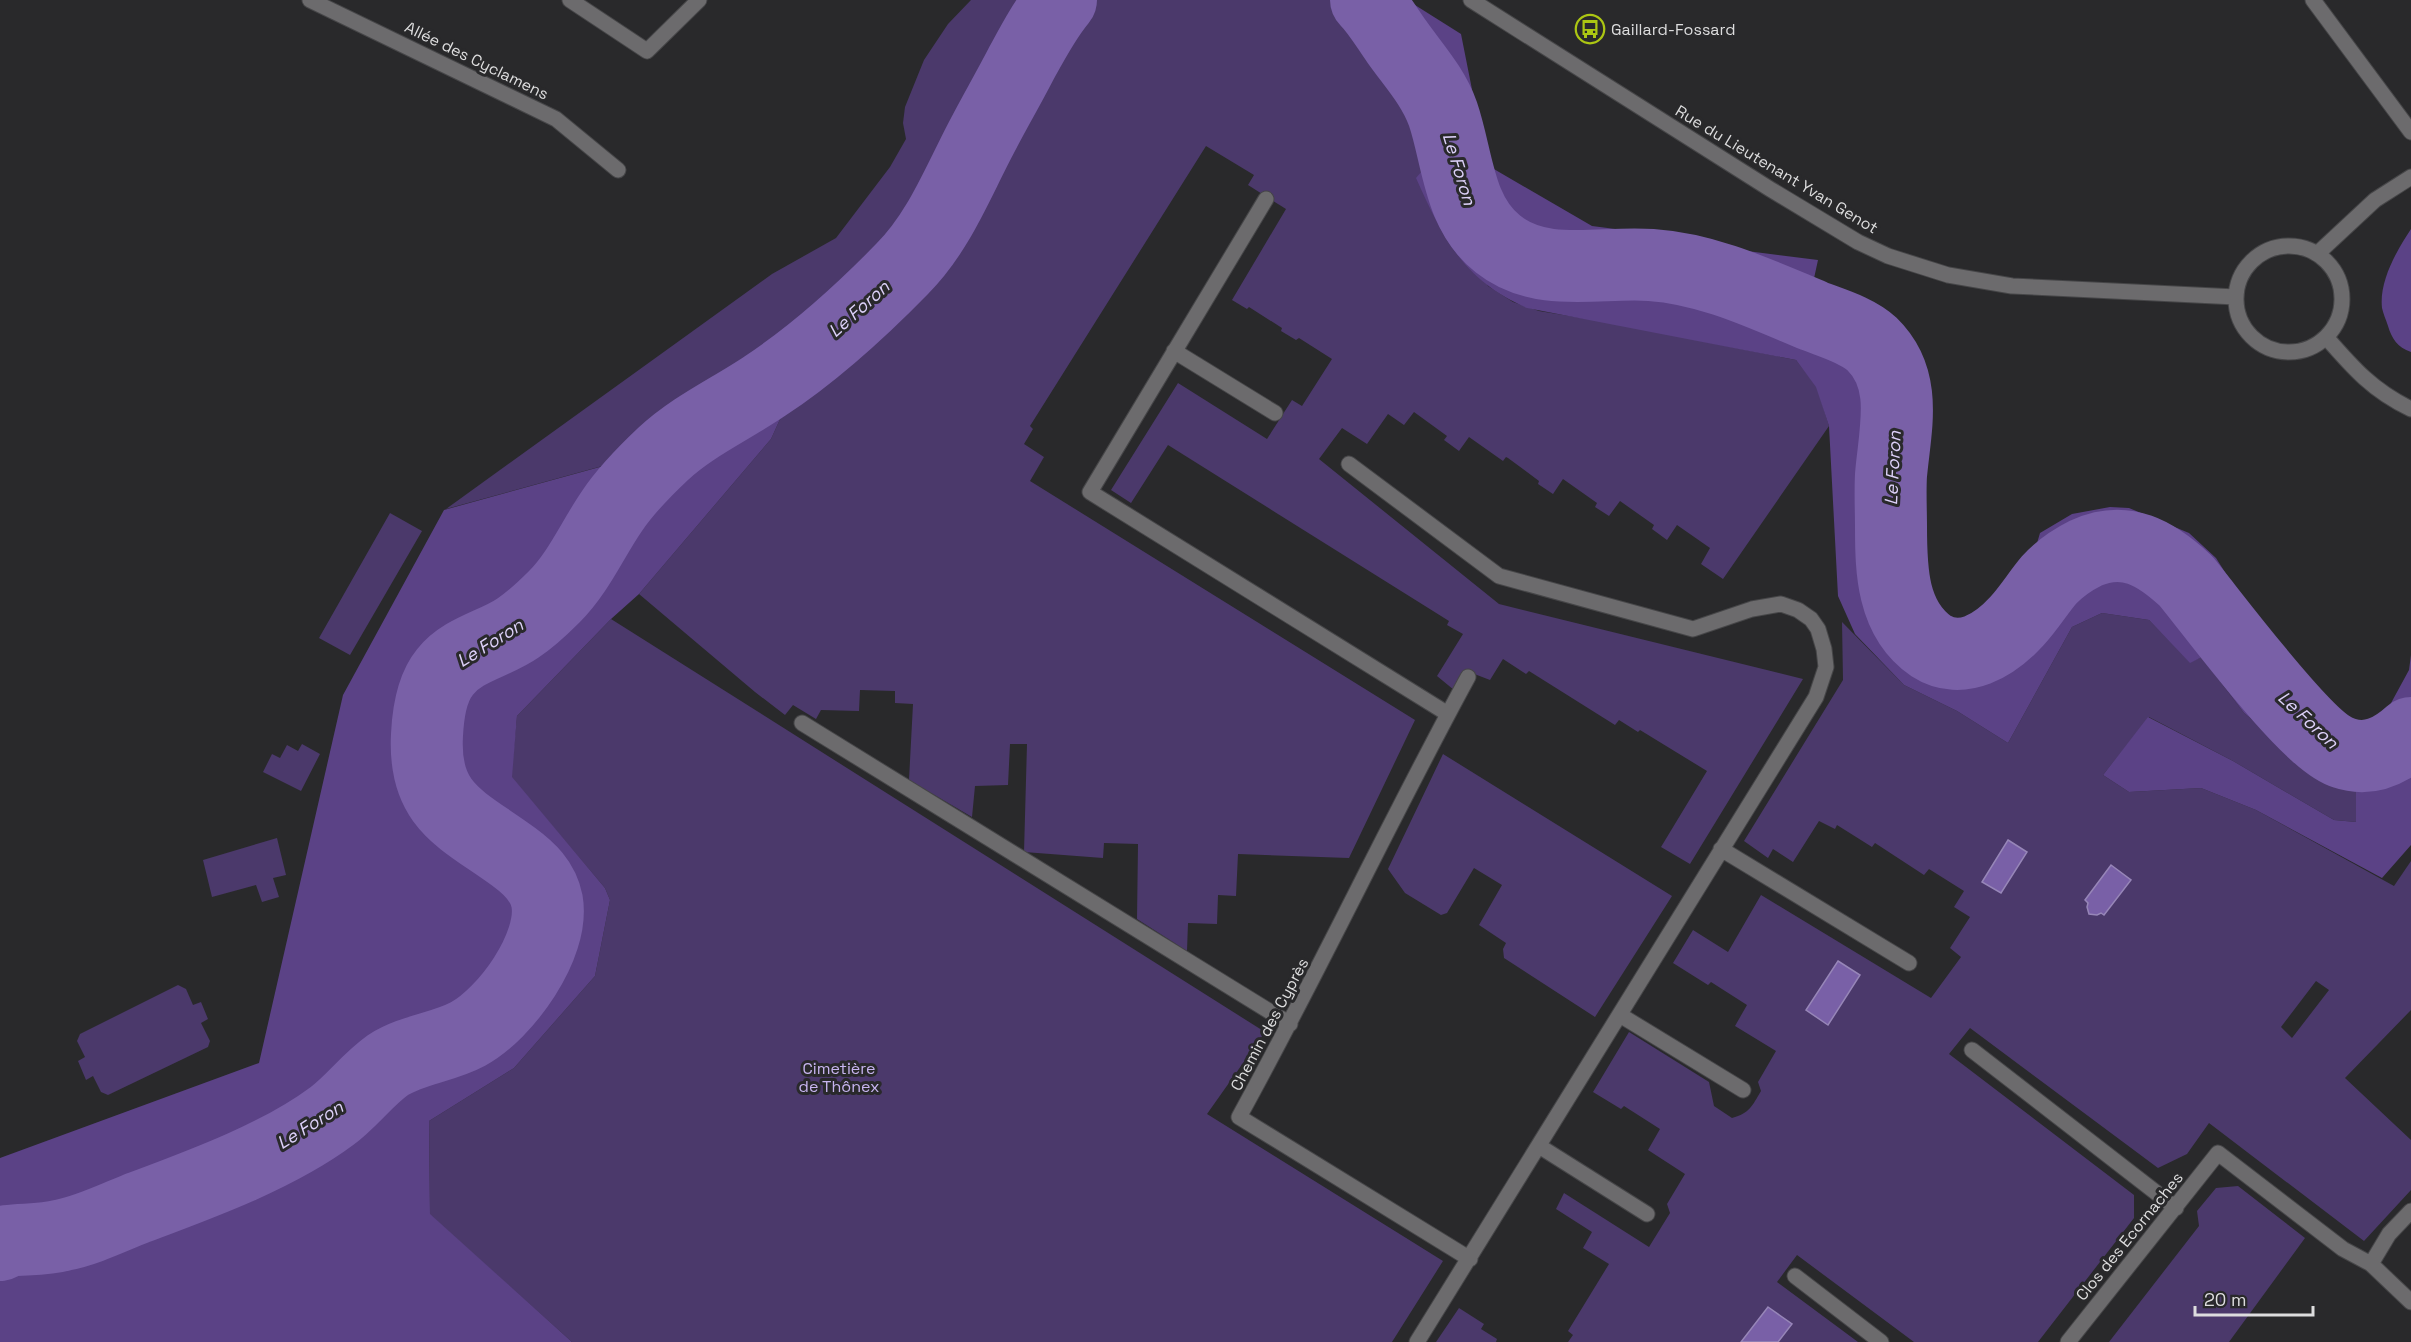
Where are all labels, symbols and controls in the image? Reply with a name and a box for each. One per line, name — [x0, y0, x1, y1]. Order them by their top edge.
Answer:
bus stop icon: Gaillard-Fossard — [1574, 13, 1606, 45]
street label: Allée des Cyclamens — [401, 16, 552, 104]
place label: Gaillard-Fossard — [1611, 19, 1736, 40]
street label: Rue du Lieutenant Yvan Genot — [1671, 100, 1882, 238]
water label: Le Foron — [1438, 130, 1482, 209]
water label: Le Foron — [823, 275, 895, 342]
water label: Le Foron — [1879, 429, 1906, 506]
water label: Le Foron — [452, 613, 528, 672]
water label: Le Foron — [2273, 686, 2344, 754]
street label: Chemin des Cyprès — [1226, 954, 1313, 1094]
park label: Cimetière de Thônex — [799, 1058, 879, 1097]
water label: Le Foron — [272, 1095, 348, 1154]
street label: Clos des Ecornaches — [2071, 1168, 2188, 1305]
scale bar — [2195, 1279, 2314, 1317]
text: 20 m — [2204, 1288, 2247, 1311]

